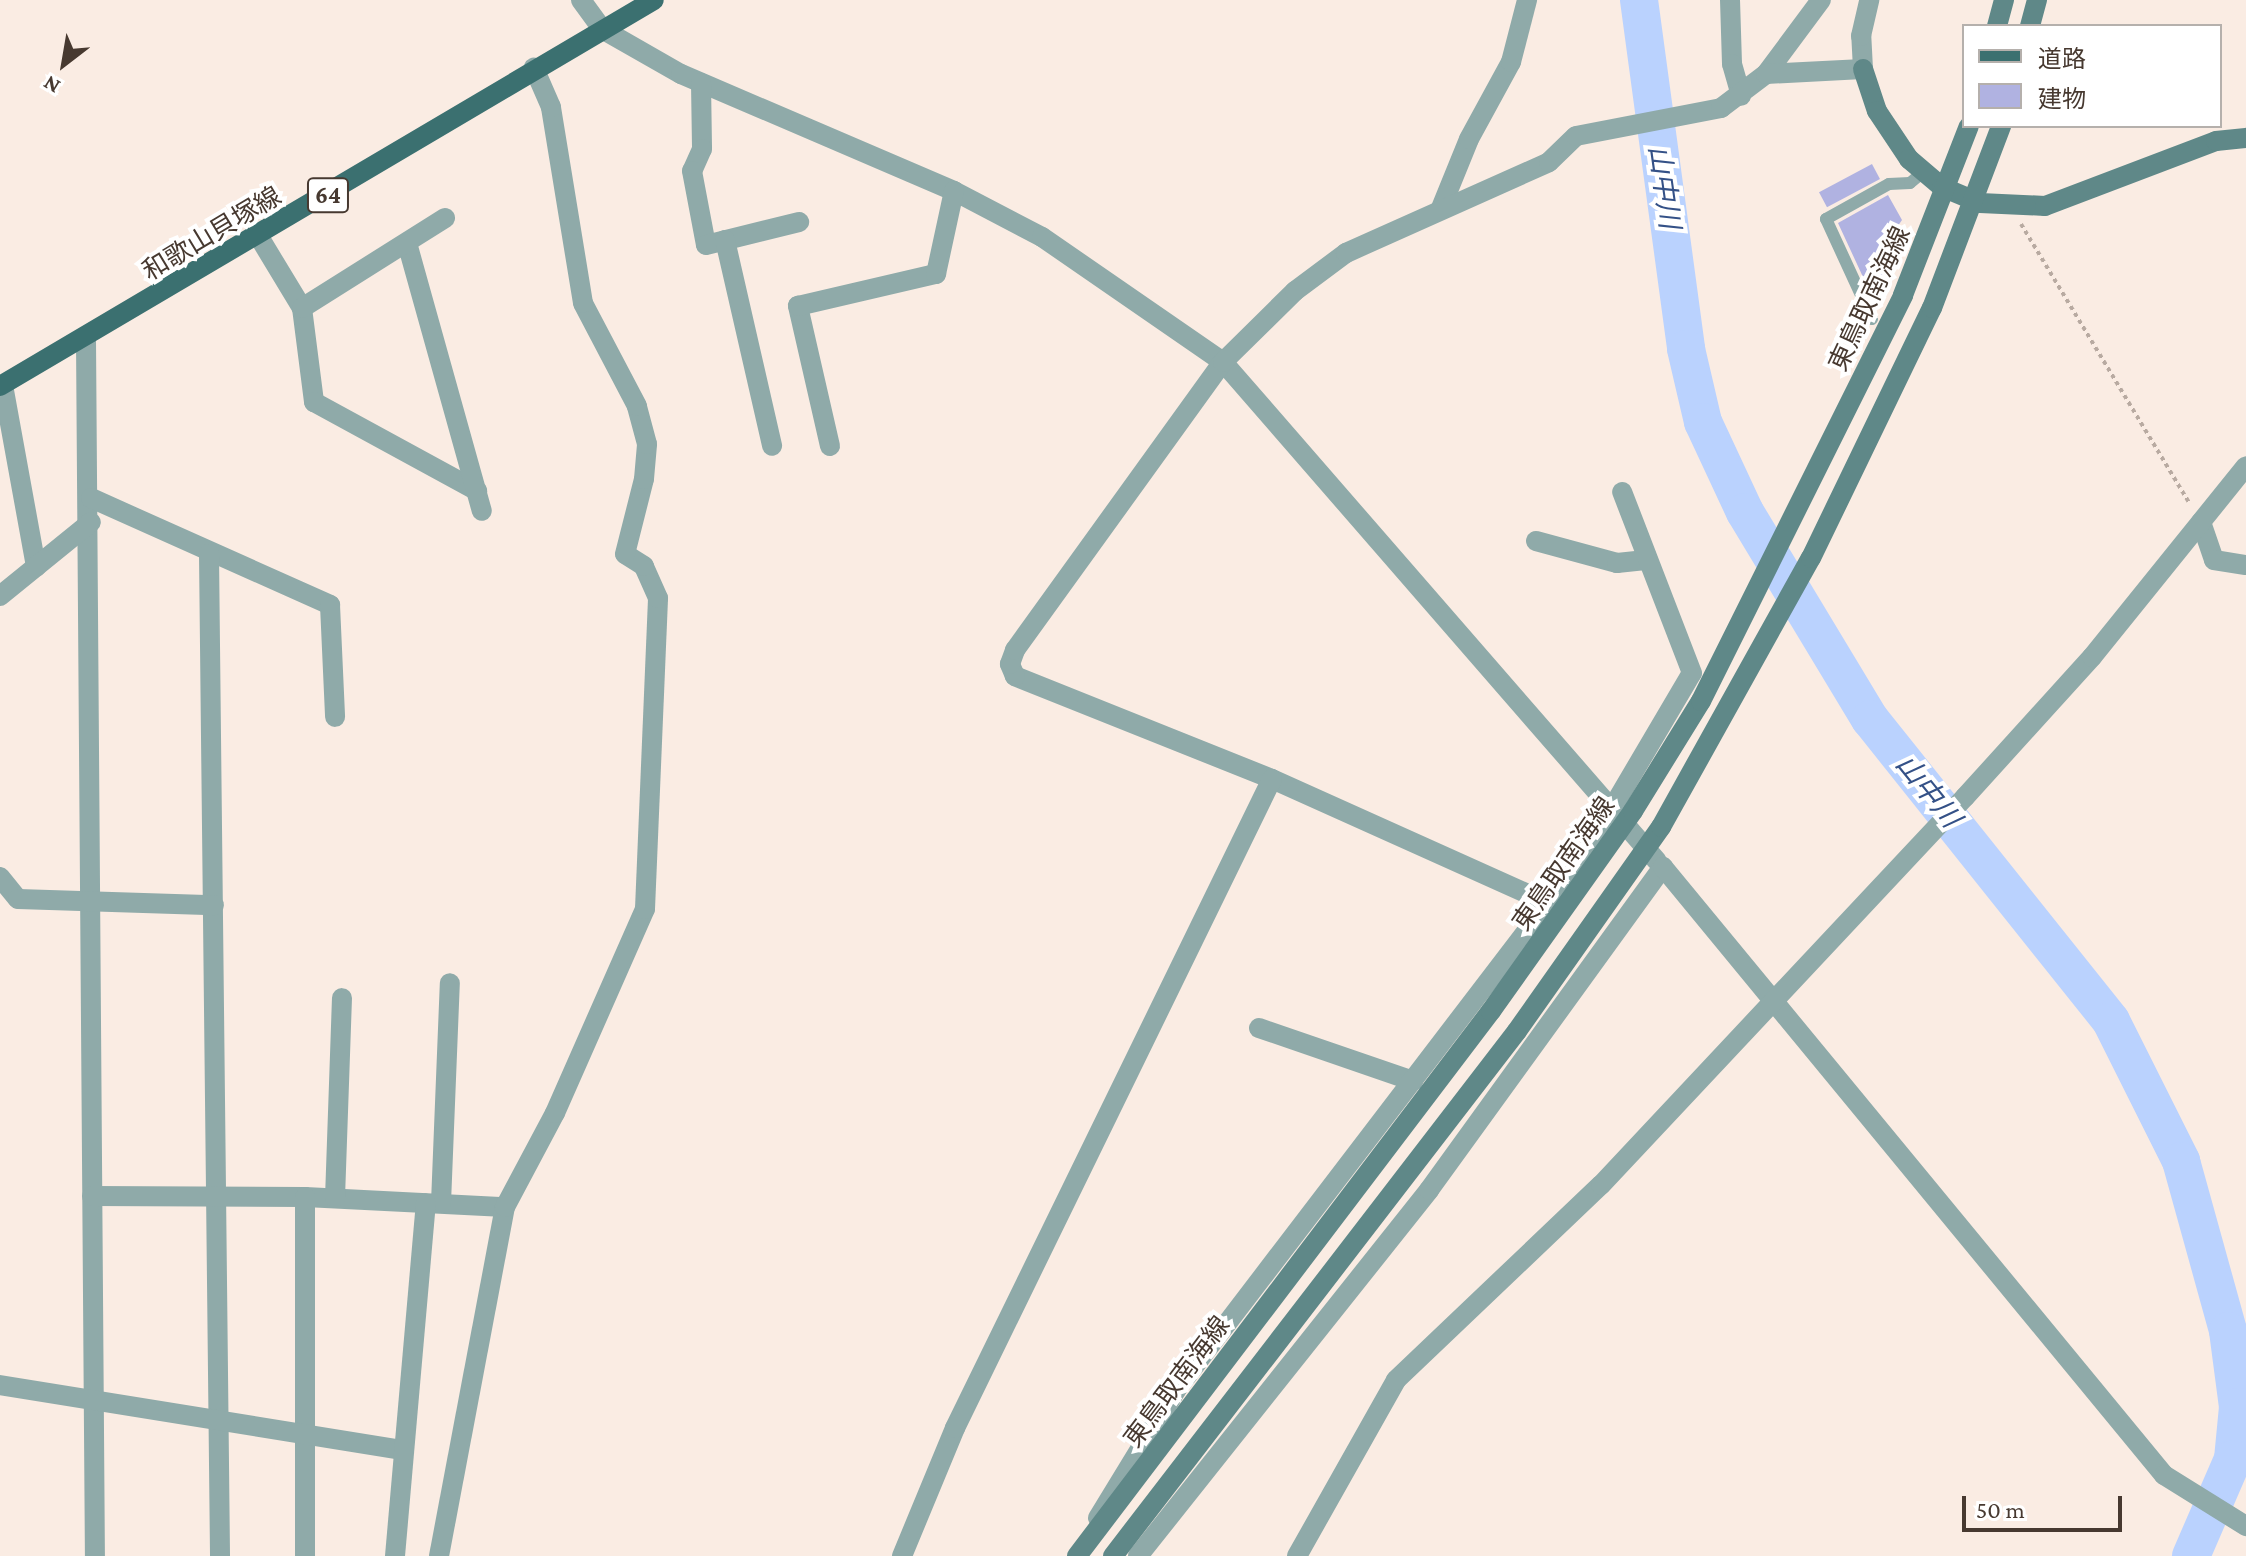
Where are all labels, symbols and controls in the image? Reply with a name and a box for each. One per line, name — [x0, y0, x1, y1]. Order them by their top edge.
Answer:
north arrow — [24, 24, 104, 104]
legend — [1962, 24, 2222, 128]
text: 道路 — [2038, 45, 2086, 72]
text: N — [39, 70, 64, 100]
text: 建物 — [2038, 85, 2086, 112]
water label: 山中川 — [1642, 143, 1686, 231]
road number: 64 — [306, 175, 350, 215]
street label: 和歌山貝塚線 — [137, 180, 287, 288]
street label: 東鳥取南海線 — [1823, 222, 1917, 376]
water label: 山中川 — [1889, 748, 1967, 834]
street label: 東鳥取南海線 — [1506, 791, 1622, 937]
street label: 東鳥取南海線 — [1118, 1310, 1236, 1454]
scale bar — [1966, 1480, 2126, 1530]
text: 50 m — [1976, 1496, 2025, 1523]

